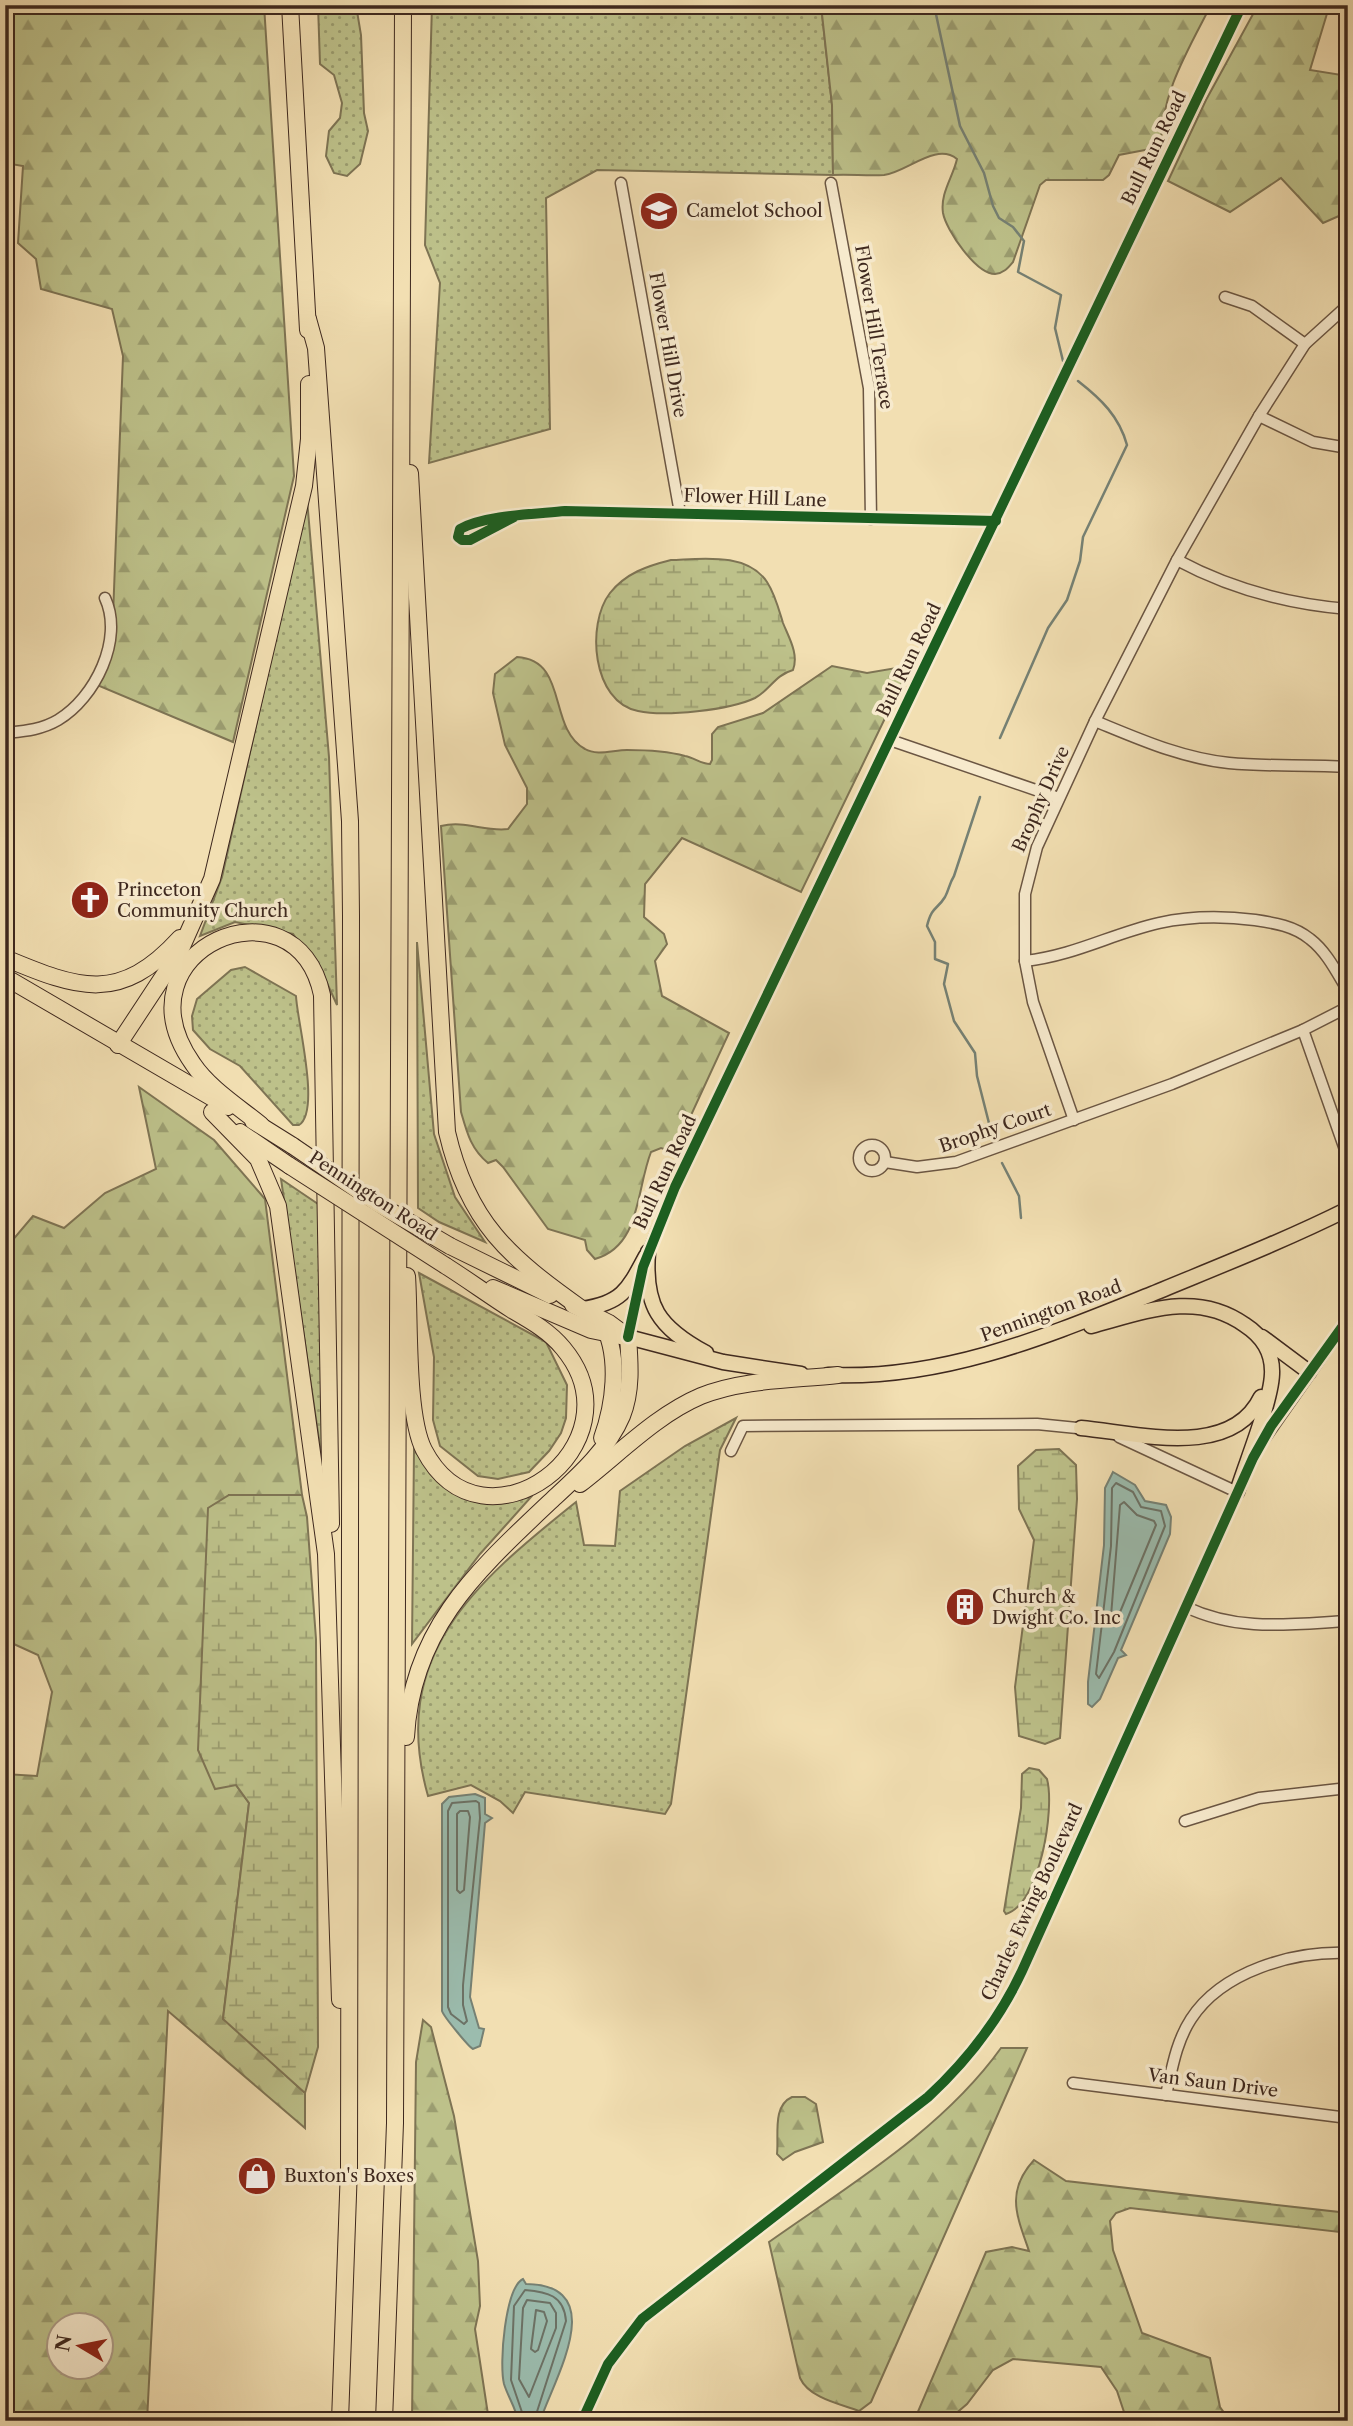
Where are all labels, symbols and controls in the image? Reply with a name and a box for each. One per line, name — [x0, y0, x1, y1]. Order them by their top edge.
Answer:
street label: Bull Run Road — [1117, 87, 1191, 209]
school or university icon: Camelot School — [638, 190, 680, 232]
place label: Camelot School — [686, 200, 823, 222]
street label: Flower Hill Terrace — [850, 243, 898, 411]
street label: Flower Hill Drive — [644, 271, 692, 419]
street label: Flower Hill Lane — [683, 485, 827, 511]
street label: Bull Run Road — [872, 599, 946, 721]
street label: Brophy Drive — [1008, 743, 1074, 855]
church icon: Princeton Community Church — [69, 879, 111, 921]
place label: Princeton Community Church — [117, 879, 288, 922]
street label: Brophy Court — [936, 1098, 1054, 1157]
street label: Bull Run Road — [629, 1111, 701, 1233]
street label: Pennington Road — [305, 1146, 441, 1246]
street label: Pennington Road — [978, 1275, 1124, 1347]
building icon: Church & Dwight Co. Inc — [944, 1586, 986, 1628]
place label: Church & Dwight Co. Inc — [992, 1586, 1121, 1629]
street label: Charles Ewing Boulevard — [977, 1800, 1087, 2004]
street label: Van Saun Drive — [1146, 2064, 1279, 2102]
shop icon: Buxton's Boxes — [236, 2155, 278, 2197]
place label: Buxton's Boxes — [284, 2165, 414, 2187]
north arrow — [46, 2310, 116, 2380]
text: N — [51, 2333, 77, 2353]

